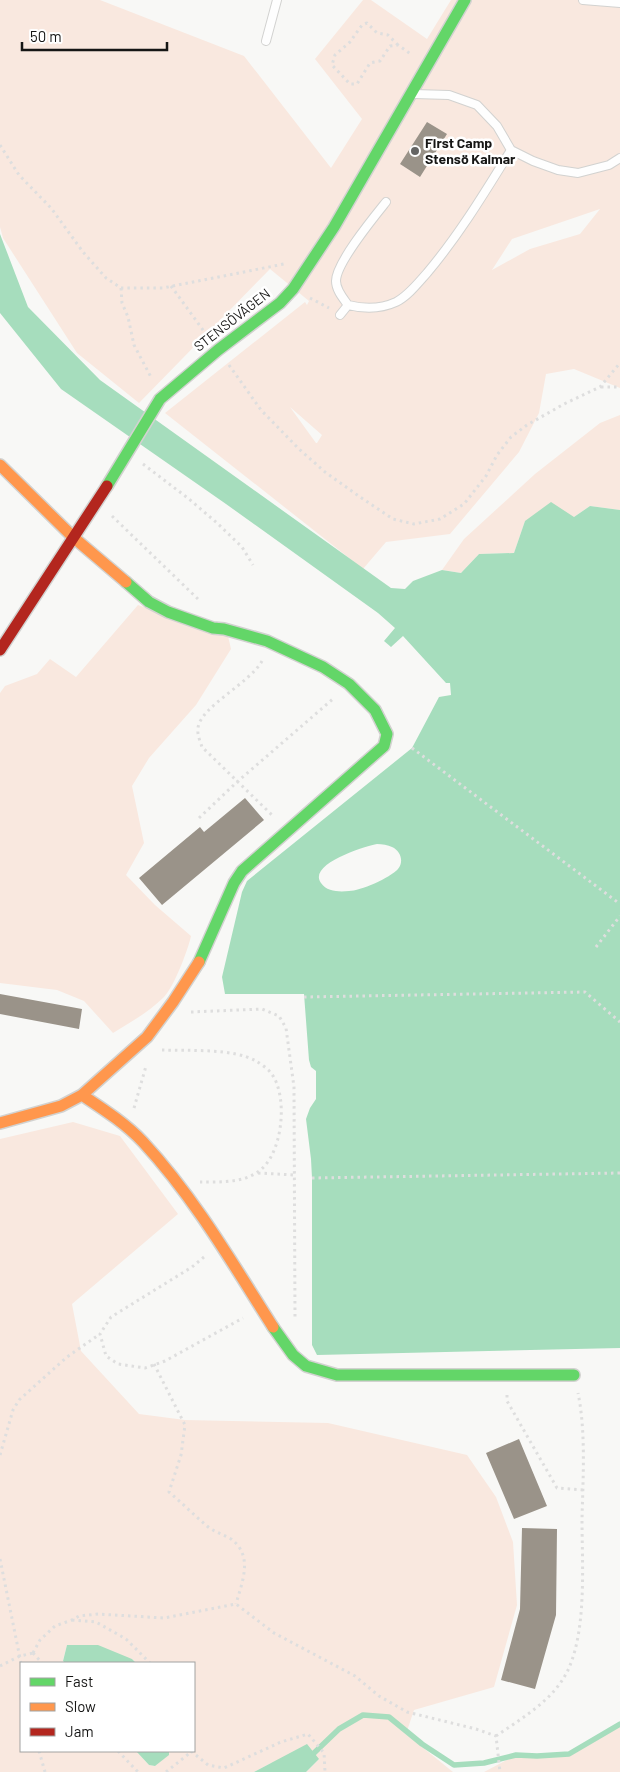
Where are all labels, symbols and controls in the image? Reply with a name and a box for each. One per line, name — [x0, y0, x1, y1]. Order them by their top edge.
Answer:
scale bar — [22, 20, 168, 52]
text: 50 m — [30, 27, 62, 45]
place label: First Camp Stensö Kalmar — [425, 134, 516, 167]
marker: First Camp Stensö Kalmar — [409, 145, 421, 157]
street label: STENSÖVÄGEN — [190, 284, 273, 355]
legend — [20, 1662, 195, 1752]
text: Fast — [65, 1672, 93, 1690]
text: Slow — [65, 1697, 96, 1715]
text: Jam — [65, 1722, 94, 1740]

